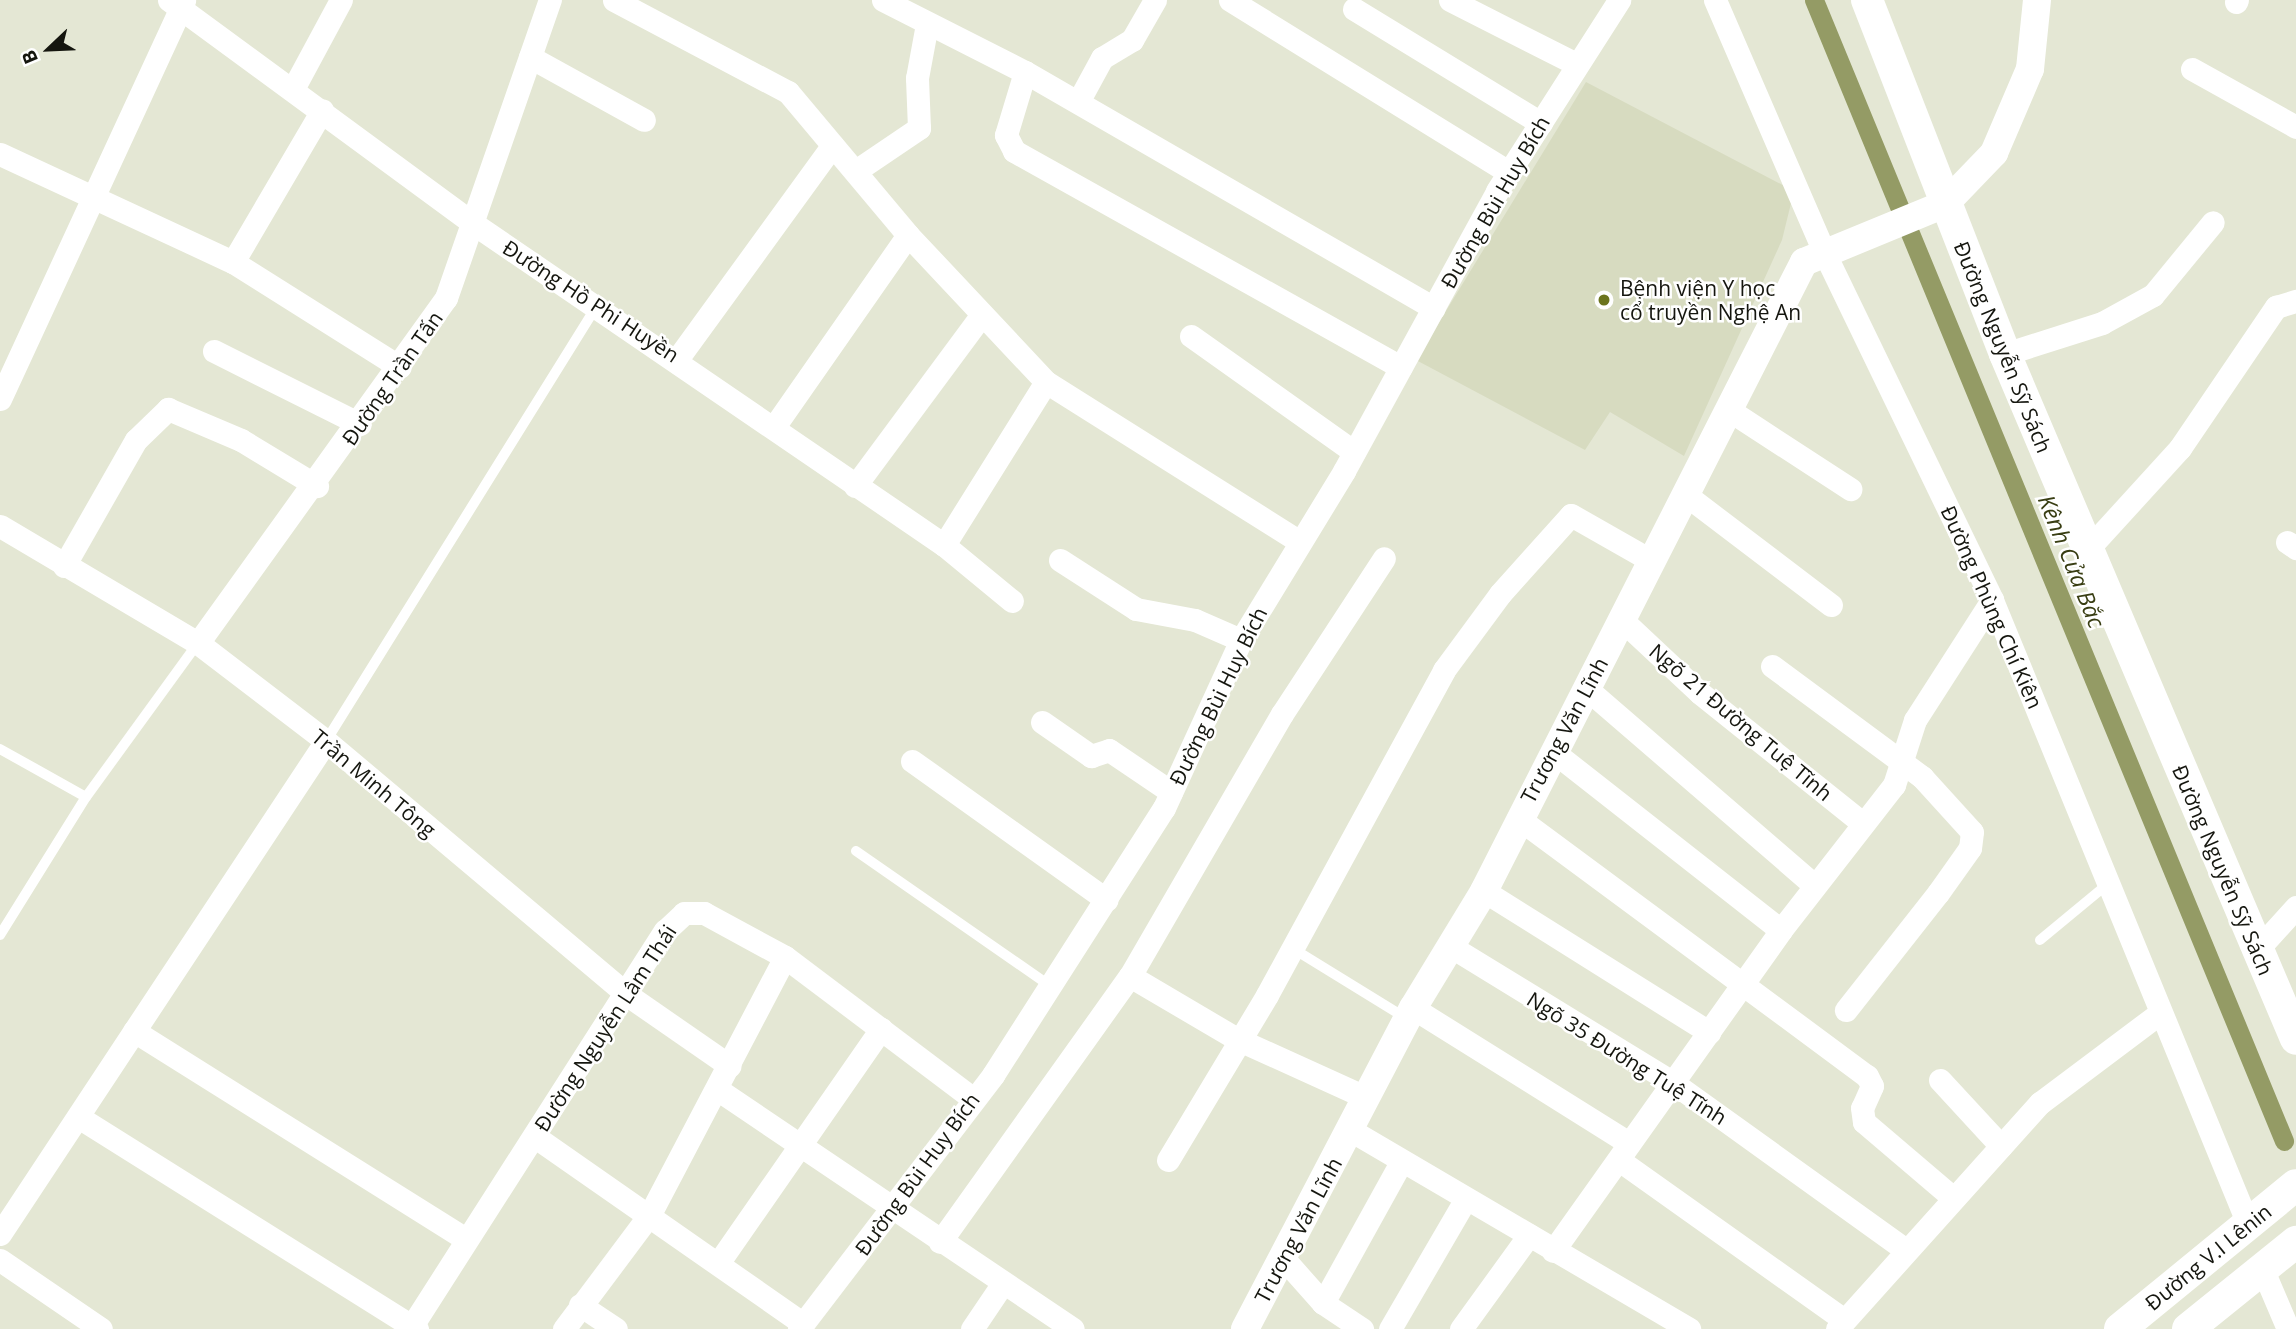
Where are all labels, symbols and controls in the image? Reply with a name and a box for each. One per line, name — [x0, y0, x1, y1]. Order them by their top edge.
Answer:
north arrow — [14, 14, 84, 84]
text: B — [15, 46, 44, 68]
street label: Đường Bùi Huy Bích — [1435, 111, 1555, 293]
street label: Đường Hồ Phi Huyền — [498, 235, 684, 367]
street label: Đường Nguyễn Sỹ Sách — [1949, 237, 2057, 457]
place label: Bệnh viện Y học cổ truyền Nghệ An — [1620, 275, 1801, 325]
marker: Bệnh viện Y học cổ truyền Nghệ An — [1594, 290, 1614, 310]
street label: Đường Trần Tấn — [336, 306, 448, 450]
water label: Kênh Cửa Bắc — [2033, 490, 2111, 632]
street label: Đường Phùng Chí Kiên — [1936, 502, 2048, 712]
street label: Đường Bùi Huy Bích — [1164, 603, 1272, 789]
street label: Ngõ 21 Đường Tuệ Tĩnh — [1644, 638, 1838, 806]
street label: Trương Văn Lĩnh — [1515, 653, 1613, 807]
street label: Trần Minh Tông — [307, 724, 441, 842]
street label: Đường Nguyễn Sỹ Sách — [2167, 761, 2279, 979]
street label: Đường Nguyễn Lâm Thái — [529, 920, 681, 1136]
street label: Ngõ 35 Đường Tuệ Tĩnh — [1522, 986, 1732, 1130]
street label: Đường Bùi Huy Bích — [849, 1088, 985, 1260]
street label: Trương Văn Lĩnh — [1249, 1153, 1347, 1307]
street label: Đường V.I Lênin — [2140, 1198, 2276, 1316]

